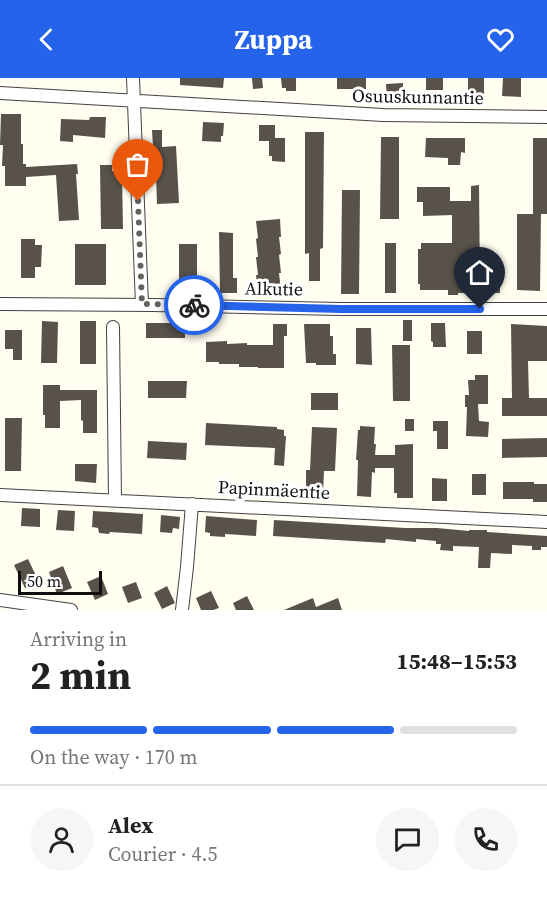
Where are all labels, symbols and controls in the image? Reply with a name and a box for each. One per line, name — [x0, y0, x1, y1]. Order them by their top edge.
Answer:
text: Zuppa — [235, 21, 312, 58]
icon: back — [30, 23, 63, 56]
icon: heart — [484, 23, 517, 56]
street label: Osuuskunnantie — [352, 83, 484, 110]
pin — [112, 139, 163, 201]
icon: bag — [121, 148, 154, 181]
pin — [454, 247, 505, 309]
icon: home — [463, 256, 496, 289]
courier — [164, 275, 224, 335]
street label: Alkutie — [245, 275, 303, 302]
icon: bike — [178, 289, 211, 322]
street label: Papinmäentie — [217, 474, 331, 505]
scale bar — [18, 568, 102, 596]
text: 50 m — [27, 570, 61, 592]
text: Arriving in — [30, 625, 127, 653]
text: 15:48–15:53 — [397, 646, 517, 676]
text: 2 min — [30, 649, 131, 702]
text: On the way · 170 m — [30, 743, 197, 771]
button: person — [30, 808, 93, 871]
button: chat — [376, 808, 439, 871]
button: phone — [454, 808, 517, 871]
text: Alex — [108, 810, 153, 840]
text: Courier · 4.5 — [108, 840, 217, 868]

